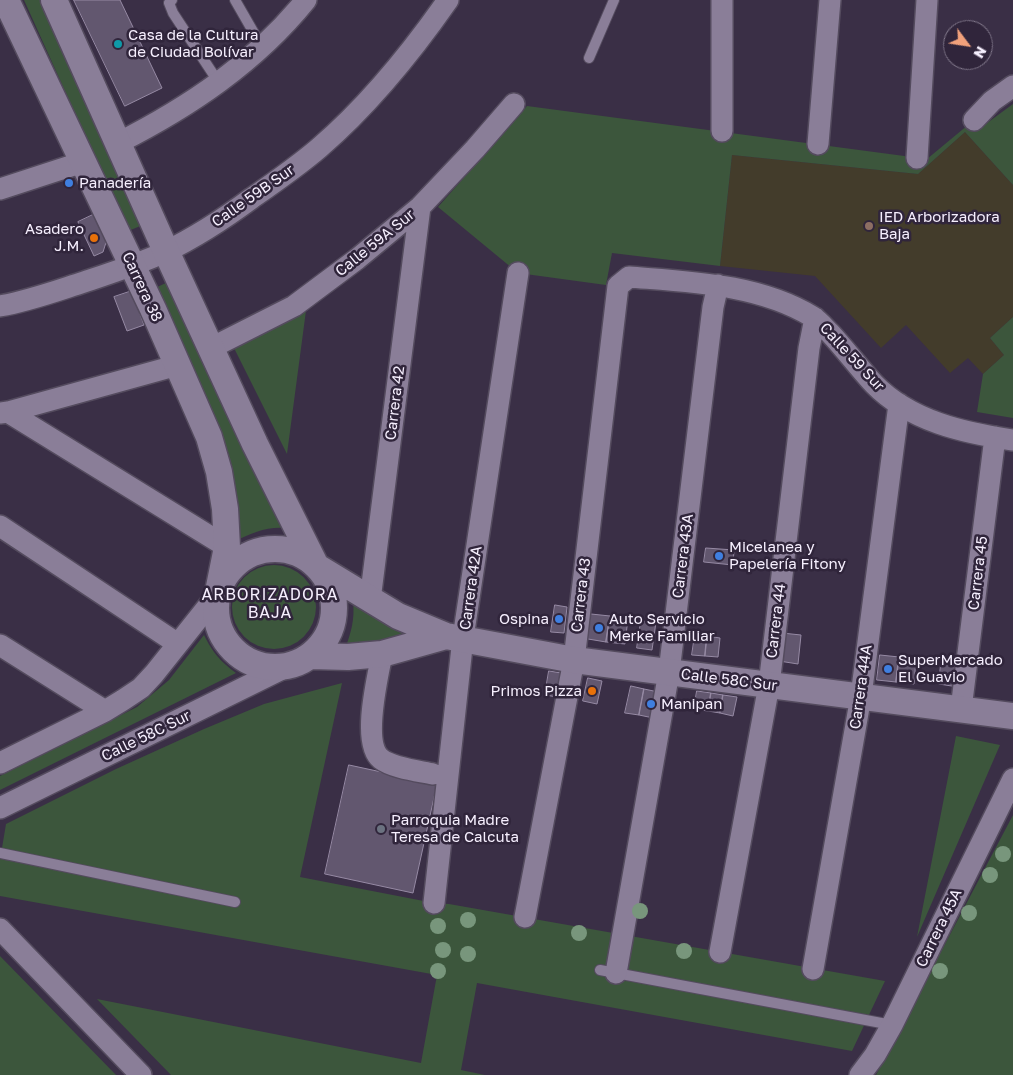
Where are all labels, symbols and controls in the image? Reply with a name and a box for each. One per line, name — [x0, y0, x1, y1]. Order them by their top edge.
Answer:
north arrow — [943, 20, 993, 70]
place label: Casa de la Cultura de Ciudad Bolívar — [128, 26, 259, 61]
marker: Casa de la Cultura de Ciudad Bolívar — [112, 38, 124, 50]
text: N — [970, 44, 990, 61]
street label: Calle 59B Sur — [208, 161, 298, 231]
place label: Panadería — [79, 174, 151, 192]
marker: Panadería — [63, 177, 75, 189]
street label: Calle 59A Sur — [332, 206, 418, 280]
place label: IED Arborizadora Baja — [879, 208, 1000, 243]
place label: Asadero J.M. — [25, 220, 84, 255]
marker: IED Arborizadora Baja — [863, 220, 875, 232]
marker: Asadero J.M. — [88, 232, 100, 244]
street label: Carrera 38 — [118, 249, 166, 325]
street label: Calle 59 Sur — [816, 319, 888, 395]
street label: Carrera 42 — [382, 365, 408, 441]
street label: Carrera 43A — [669, 513, 697, 599]
street label: Carrera 45 — [965, 535, 991, 611]
place label: Micelanea y Papelería Fitony — [729, 538, 846, 573]
street label: Carrera 42A — [456, 545, 486, 631]
marker: Micelanea y Papelería Fitony — [713, 550, 725, 562]
street label: Carrera 43 — [568, 557, 594, 633]
street label: Carrera 44 — [762, 583, 790, 659]
district label: ARBORIZADORA BAJA — [200, 585, 340, 623]
place label: Ospina — [499, 610, 549, 628]
place label: Auto Servicio Merke Familiar — [609, 610, 715, 645]
marker: Ospina — [553, 613, 565, 625]
marker: Auto Servicio Merke Familiar — [593, 622, 605, 634]
street label: Carrera 44A — [846, 644, 876, 730]
place label: SuperMercado El Guavio — [898, 651, 1003, 686]
marker: SuperMercado El Guavio — [882, 663, 894, 675]
street label: Calle 58C Sur — [680, 665, 778, 695]
place label: Primos Pizza — [491, 682, 582, 700]
marker: Primos Pizza — [586, 685, 598, 697]
place label: Manipan — [661, 695, 723, 713]
marker: Manipan — [645, 698, 657, 710]
street label: Calle 58C Sur — [99, 707, 193, 765]
place label: Parroquia Madre Teresa de Calcuta — [391, 811, 519, 846]
marker: Parroquia Madre Teresa de Calcuta — [375, 823, 387, 835]
street label: Carrera 45A — [912, 886, 966, 970]

